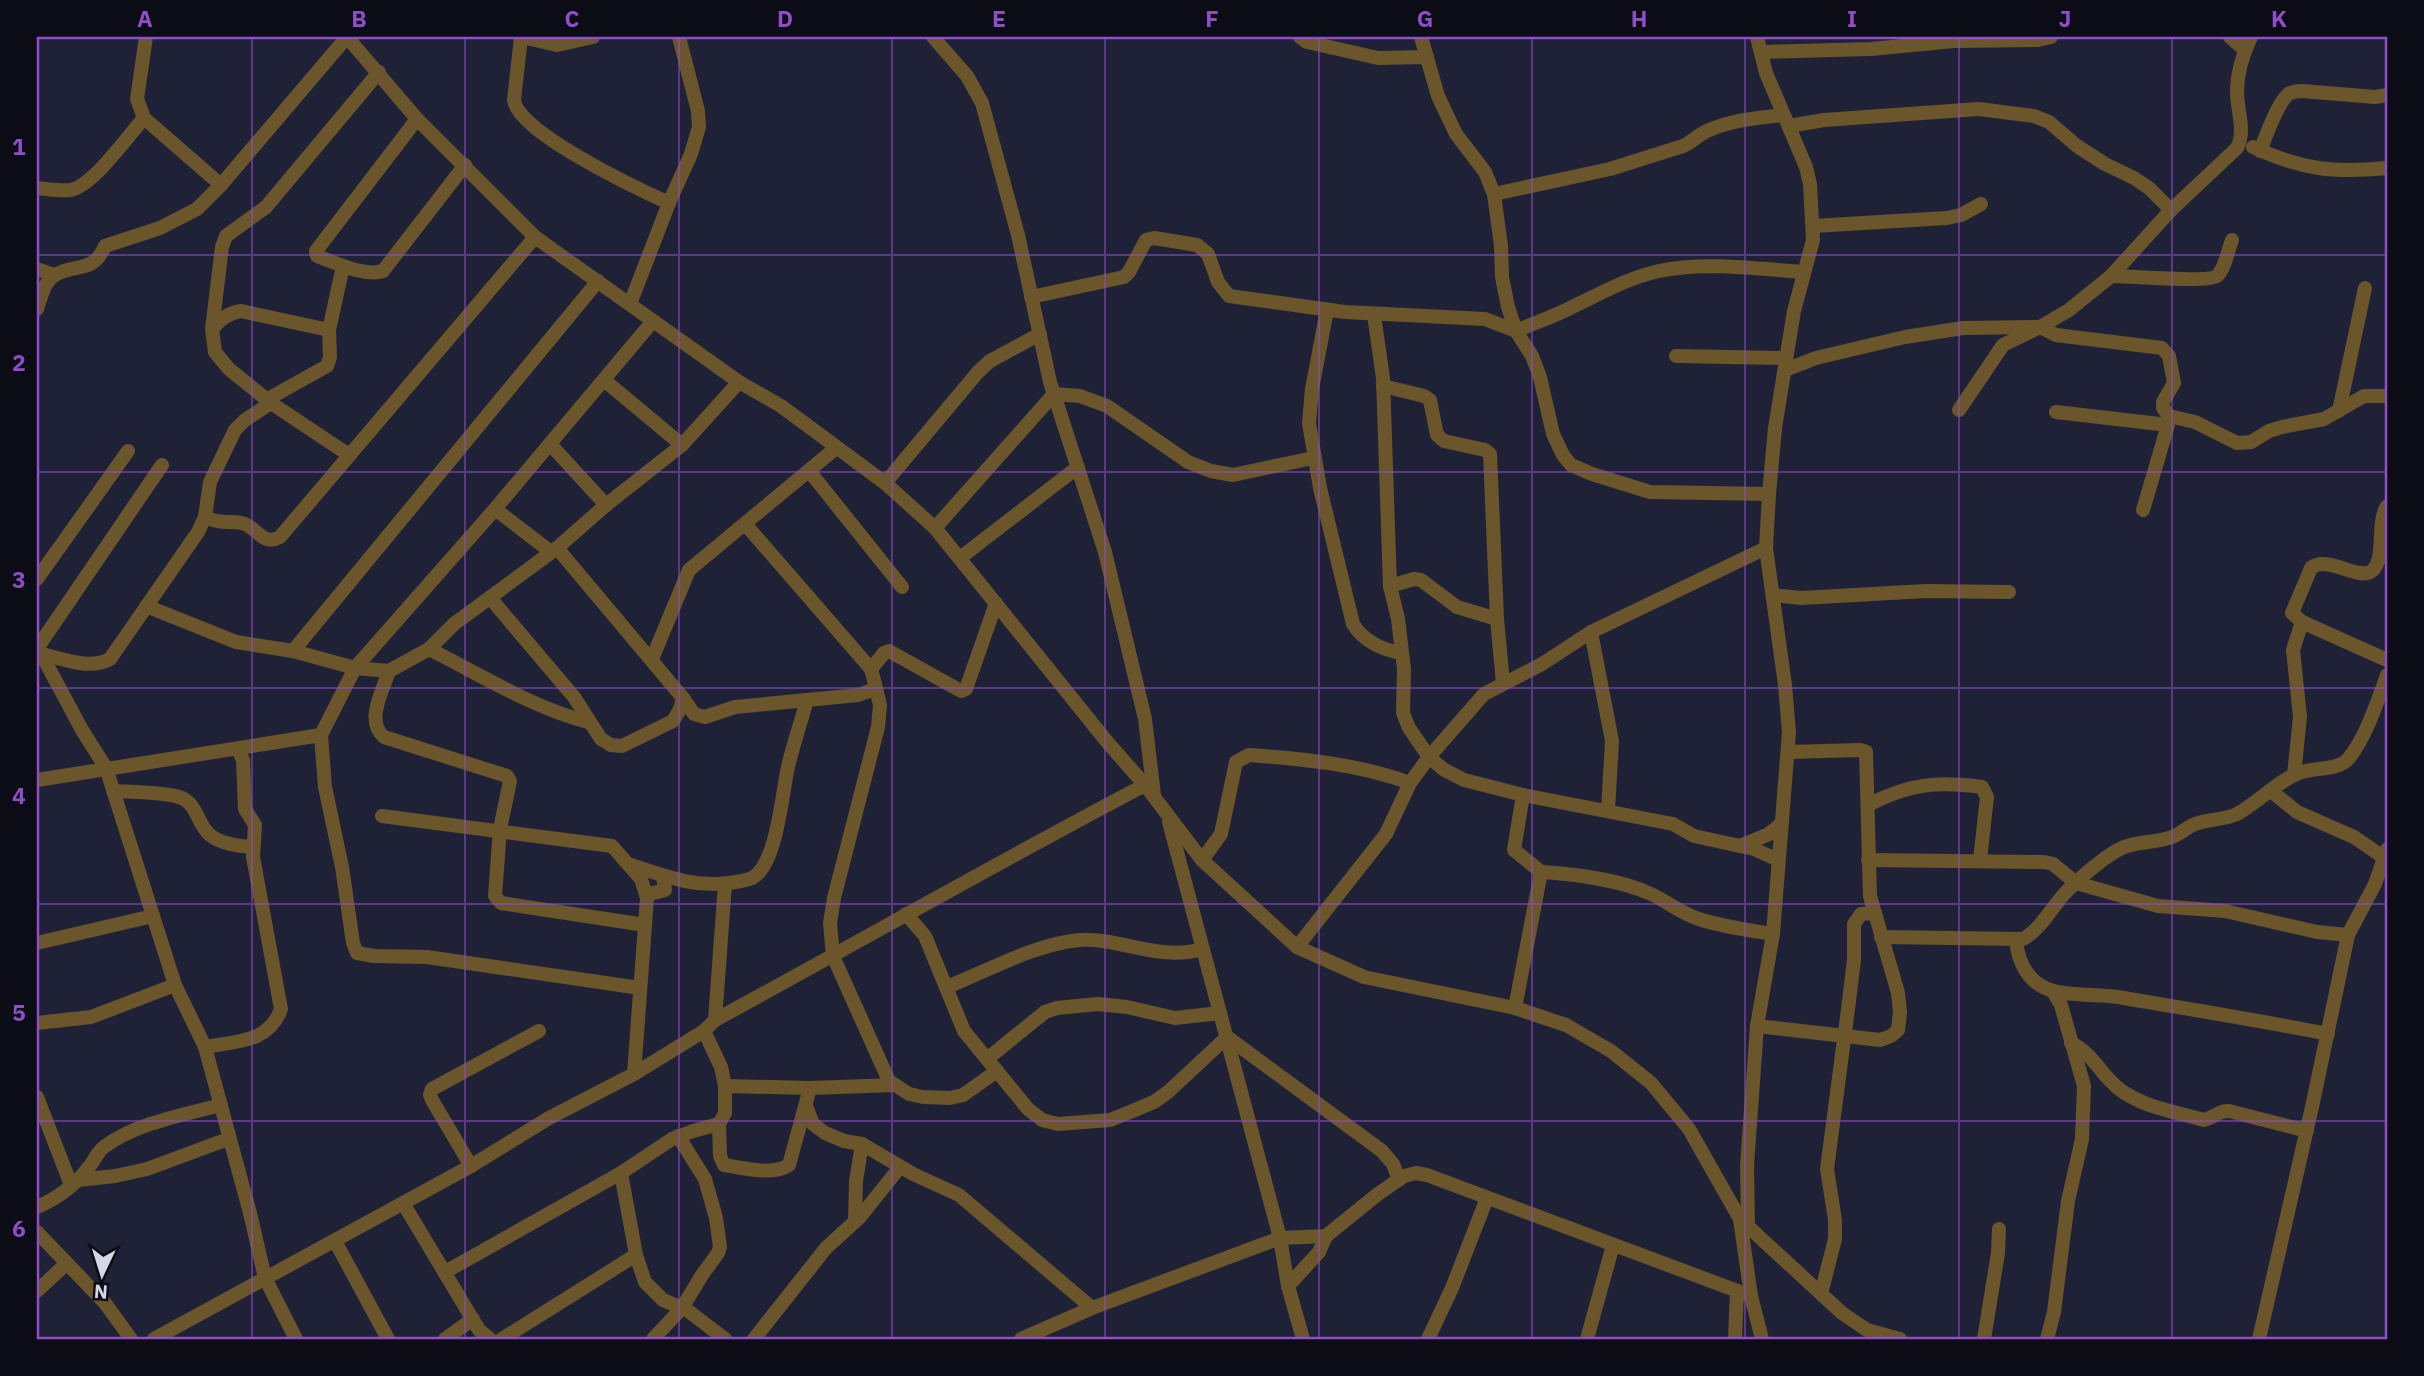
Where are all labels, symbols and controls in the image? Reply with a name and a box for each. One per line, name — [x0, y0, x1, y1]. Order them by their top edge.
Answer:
text: A — [137, 3, 153, 33]
text: B — [351, 3, 367, 33]
text: C — [565, 3, 580, 33]
text: D — [777, 3, 793, 33]
text: E — [992, 3, 1006, 33]
text: F — [1205, 3, 1219, 33]
text: G — [1417, 3, 1433, 33]
text: H — [1631, 3, 1647, 33]
text: I — [1847, 3, 1857, 33]
text: J — [2059, 3, 2071, 33]
text: K — [2271, 3, 2287, 33]
text: 1 — [12, 131, 26, 161]
text: 2 — [12, 347, 26, 377]
text: 3 — [12, 564, 26, 594]
text: 4 — [12, 780, 26, 810]
text: 5 — [12, 997, 26, 1027]
text: 6 — [12, 1213, 26, 1243]
north arrow — [66, 1240, 136, 1310]
text: N — [93, 1280, 109, 1304]

